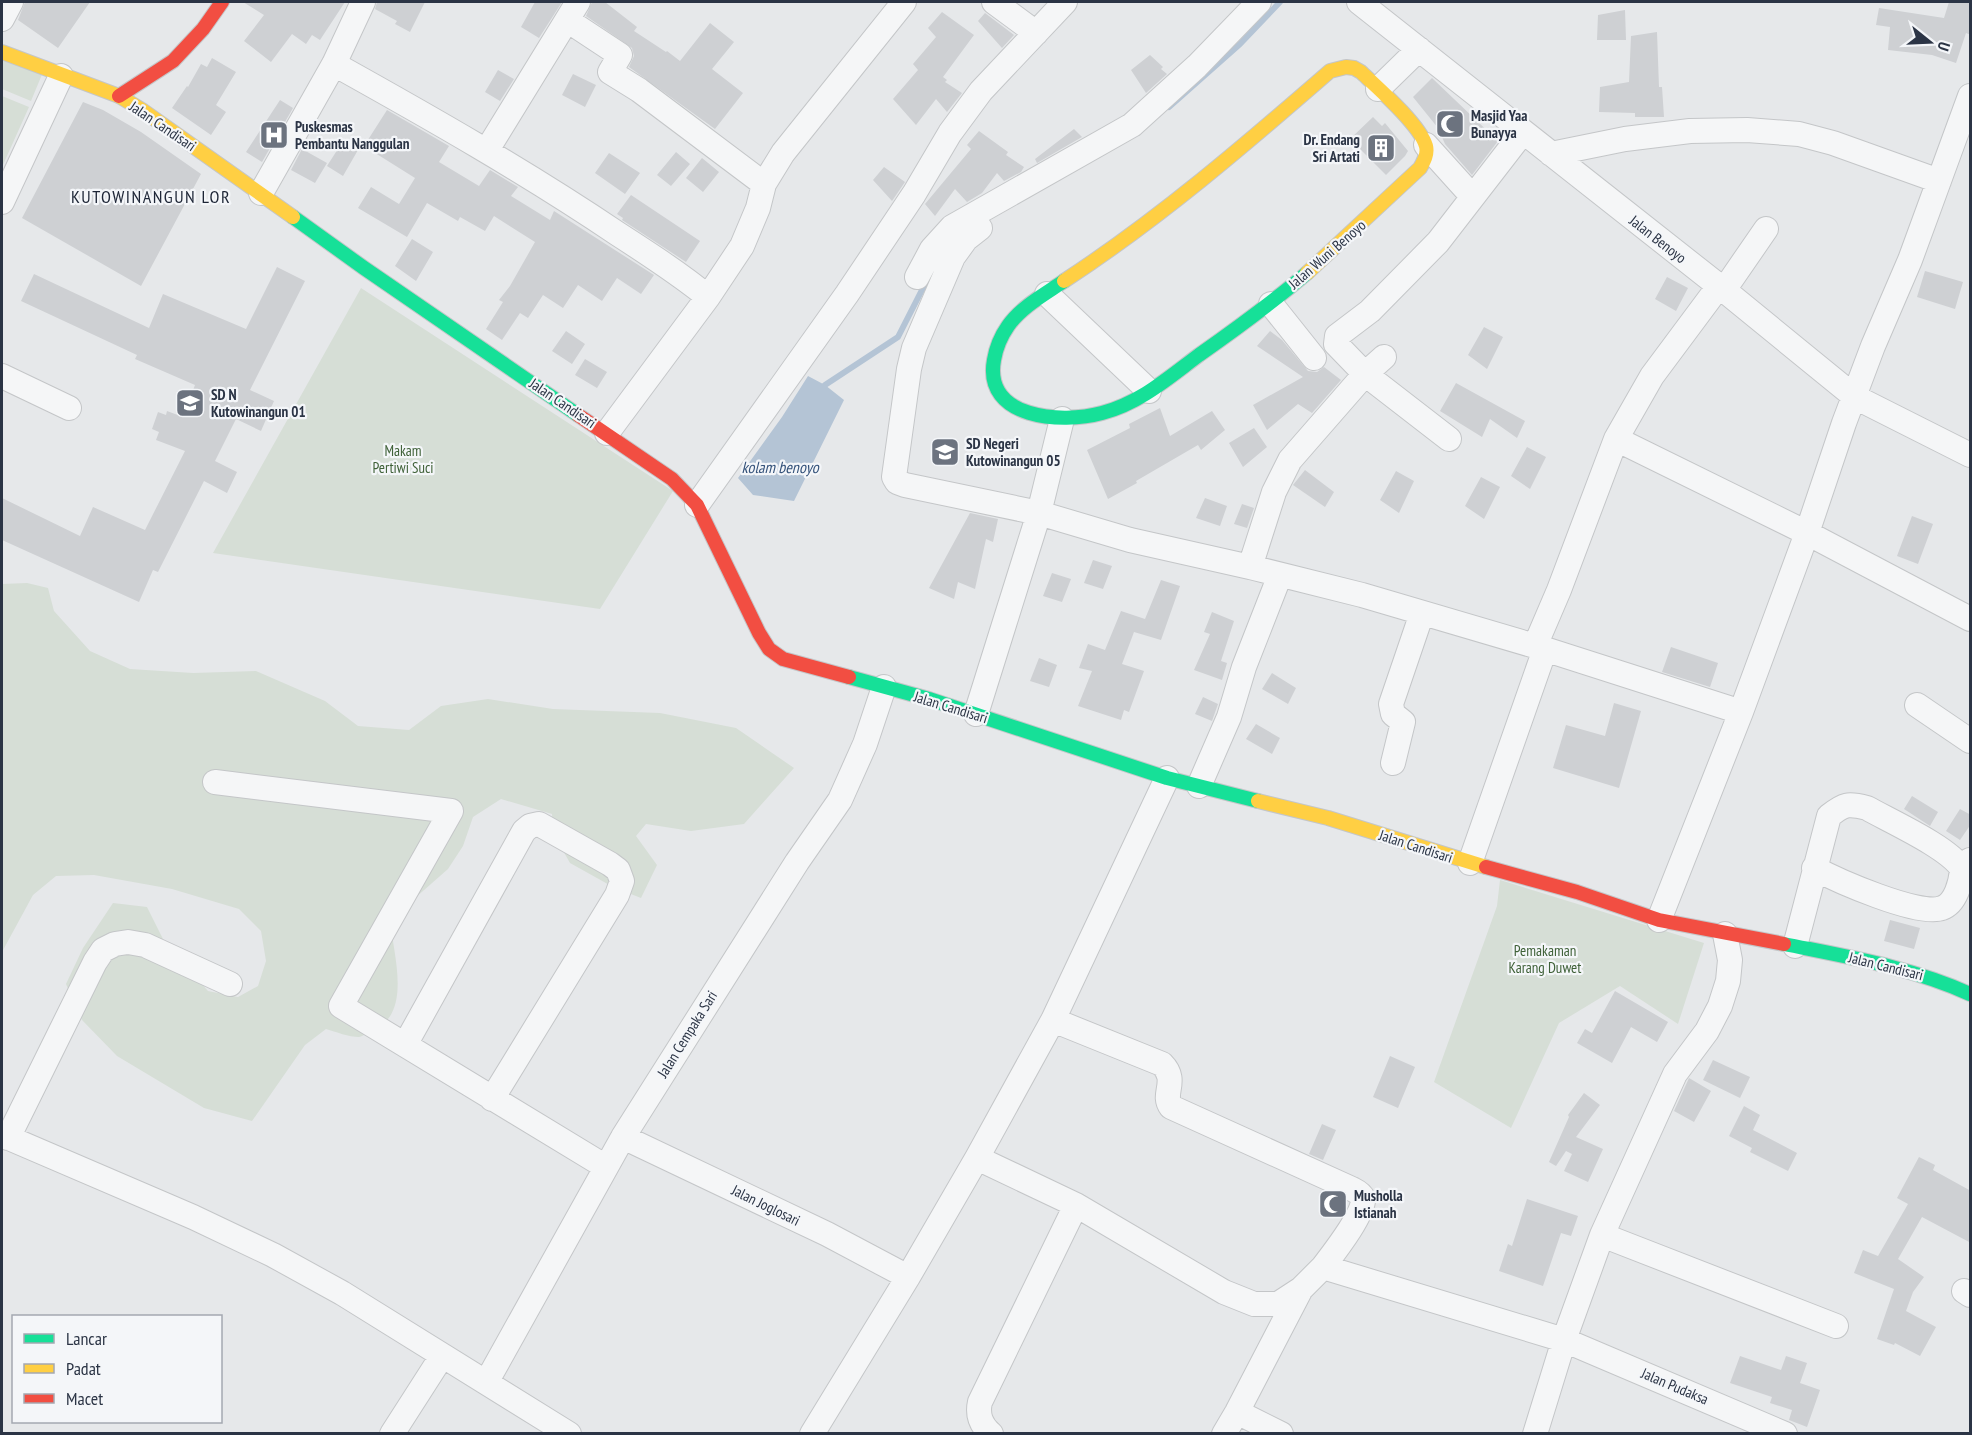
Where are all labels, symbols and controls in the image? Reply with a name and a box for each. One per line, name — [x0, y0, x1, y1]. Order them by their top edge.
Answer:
north arrow — [1900, 12, 1960, 72]
text: U — [1933, 40, 1955, 54]
street label: Jalan Candisari — [125, 96, 200, 155]
place label: Masjid Yaa Bunayya — [1471, 106, 1527, 142]
mosque icon: Masjid Yaa Bunayya — [1434, 108, 1466, 140]
place label: Puskesmas Pembantu Nanggulan — [295, 117, 410, 153]
hospital icon: Puskesmas Pembantu Nanggulan — [258, 119, 290, 151]
place label: Dr. Endang Sri Artati — [1304, 130, 1360, 166]
building icon: Dr. Endang Sri Artati — [1365, 132, 1397, 164]
district label: KUTOWINANGUN LOR — [71, 185, 231, 208]
street label: Jalan Benoyo — [1625, 210, 1690, 267]
street label: Jalan Wuni Benoyo — [1284, 215, 1369, 293]
street label: Jalan Candisari — [525, 373, 600, 432]
place label: SD N Kutowinangun 01 — [211, 385, 306, 421]
school or university icon: SD N Kutowinangun 01 — [174, 387, 206, 419]
place label: SD Negeri Kutowinangun 05 — [966, 434, 1061, 470]
school or university icon: SD Negeri Kutowinangun 05 — [929, 436, 961, 468]
park label: Makam Pertiwi Suci — [372, 441, 434, 477]
water label: kolam benoyo — [741, 457, 820, 477]
street label: Jalan Candisari — [911, 686, 990, 727]
street label: Jalan Candisari — [1376, 825, 1455, 867]
park label: Pemakaman Karang Duwet — [1509, 941, 1581, 977]
street label: Jalan Candisari — [1846, 947, 1925, 984]
street label: Jalan Cempaka Sari — [652, 987, 721, 1082]
street label: Jalan Joglosari — [728, 1180, 803, 1230]
place label: Musholla Istianah — [1354, 1186, 1403, 1222]
mosque icon: Musholla Istianah — [1317, 1188, 1349, 1220]
legend — [12, 1315, 222, 1423]
text: Lancar — [66, 1327, 107, 1350]
text: Padat — [66, 1357, 101, 1380]
street label: Jalan Pudaksa — [1638, 1363, 1711, 1409]
text: Macet — [66, 1387, 103, 1410]

